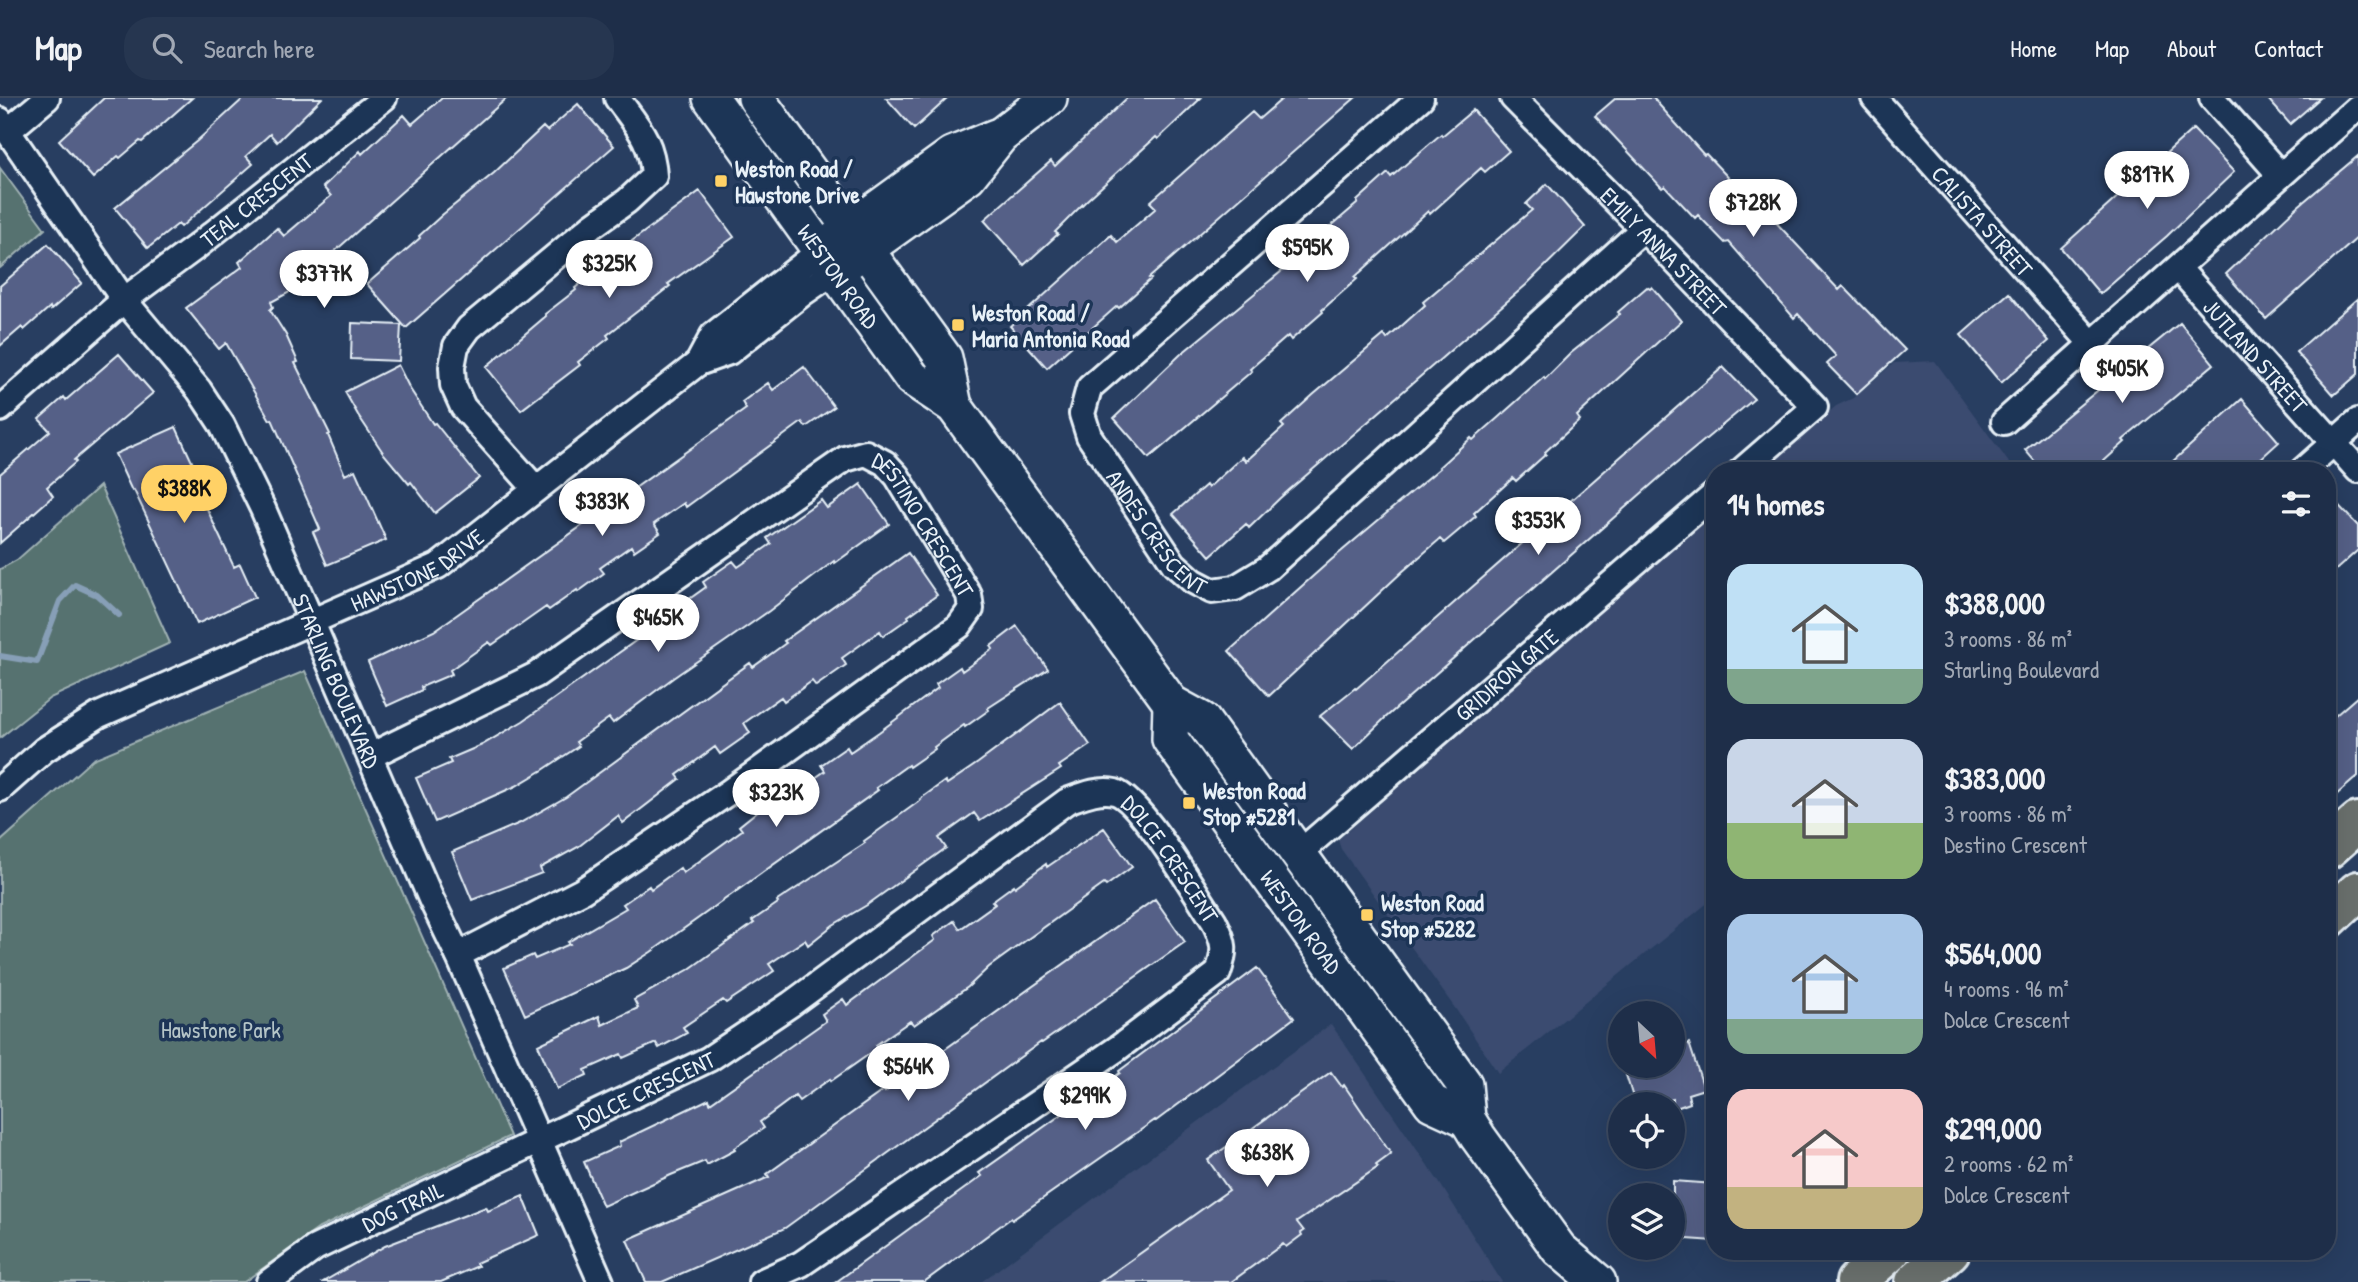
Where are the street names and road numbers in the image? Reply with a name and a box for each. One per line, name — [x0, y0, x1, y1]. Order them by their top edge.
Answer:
street label: TEAL CRESCENT — [193, 145, 319, 254]
street label: CALISTA STREET — [1925, 159, 2040, 283]
street label: EMILY ANNA STREET — [1594, 180, 1734, 322]
street label: WESTON ROAD — [791, 218, 887, 334]
street label: JUTLAND STREET — [2197, 292, 2315, 419]
street label: DESTINO CRESCENT — [867, 444, 982, 602]
street label: ANDES CRESCENT — [1100, 463, 1213, 601]
street label: HAWSTONE DRIVE — [345, 521, 490, 618]
street label: STARLING BOULEVARD — [286, 589, 388, 773]
street label: GRIDIRON GATE — [1448, 621, 1564, 728]
street label: DOLCE CRESCENT — [1115, 787, 1227, 929]
street label: WESTON ROAD — [1253, 863, 1350, 980]
street label: DOLCE CRESCENT — [571, 1043, 720, 1136]
street label: DOG TRAIL — [357, 1173, 448, 1239]

